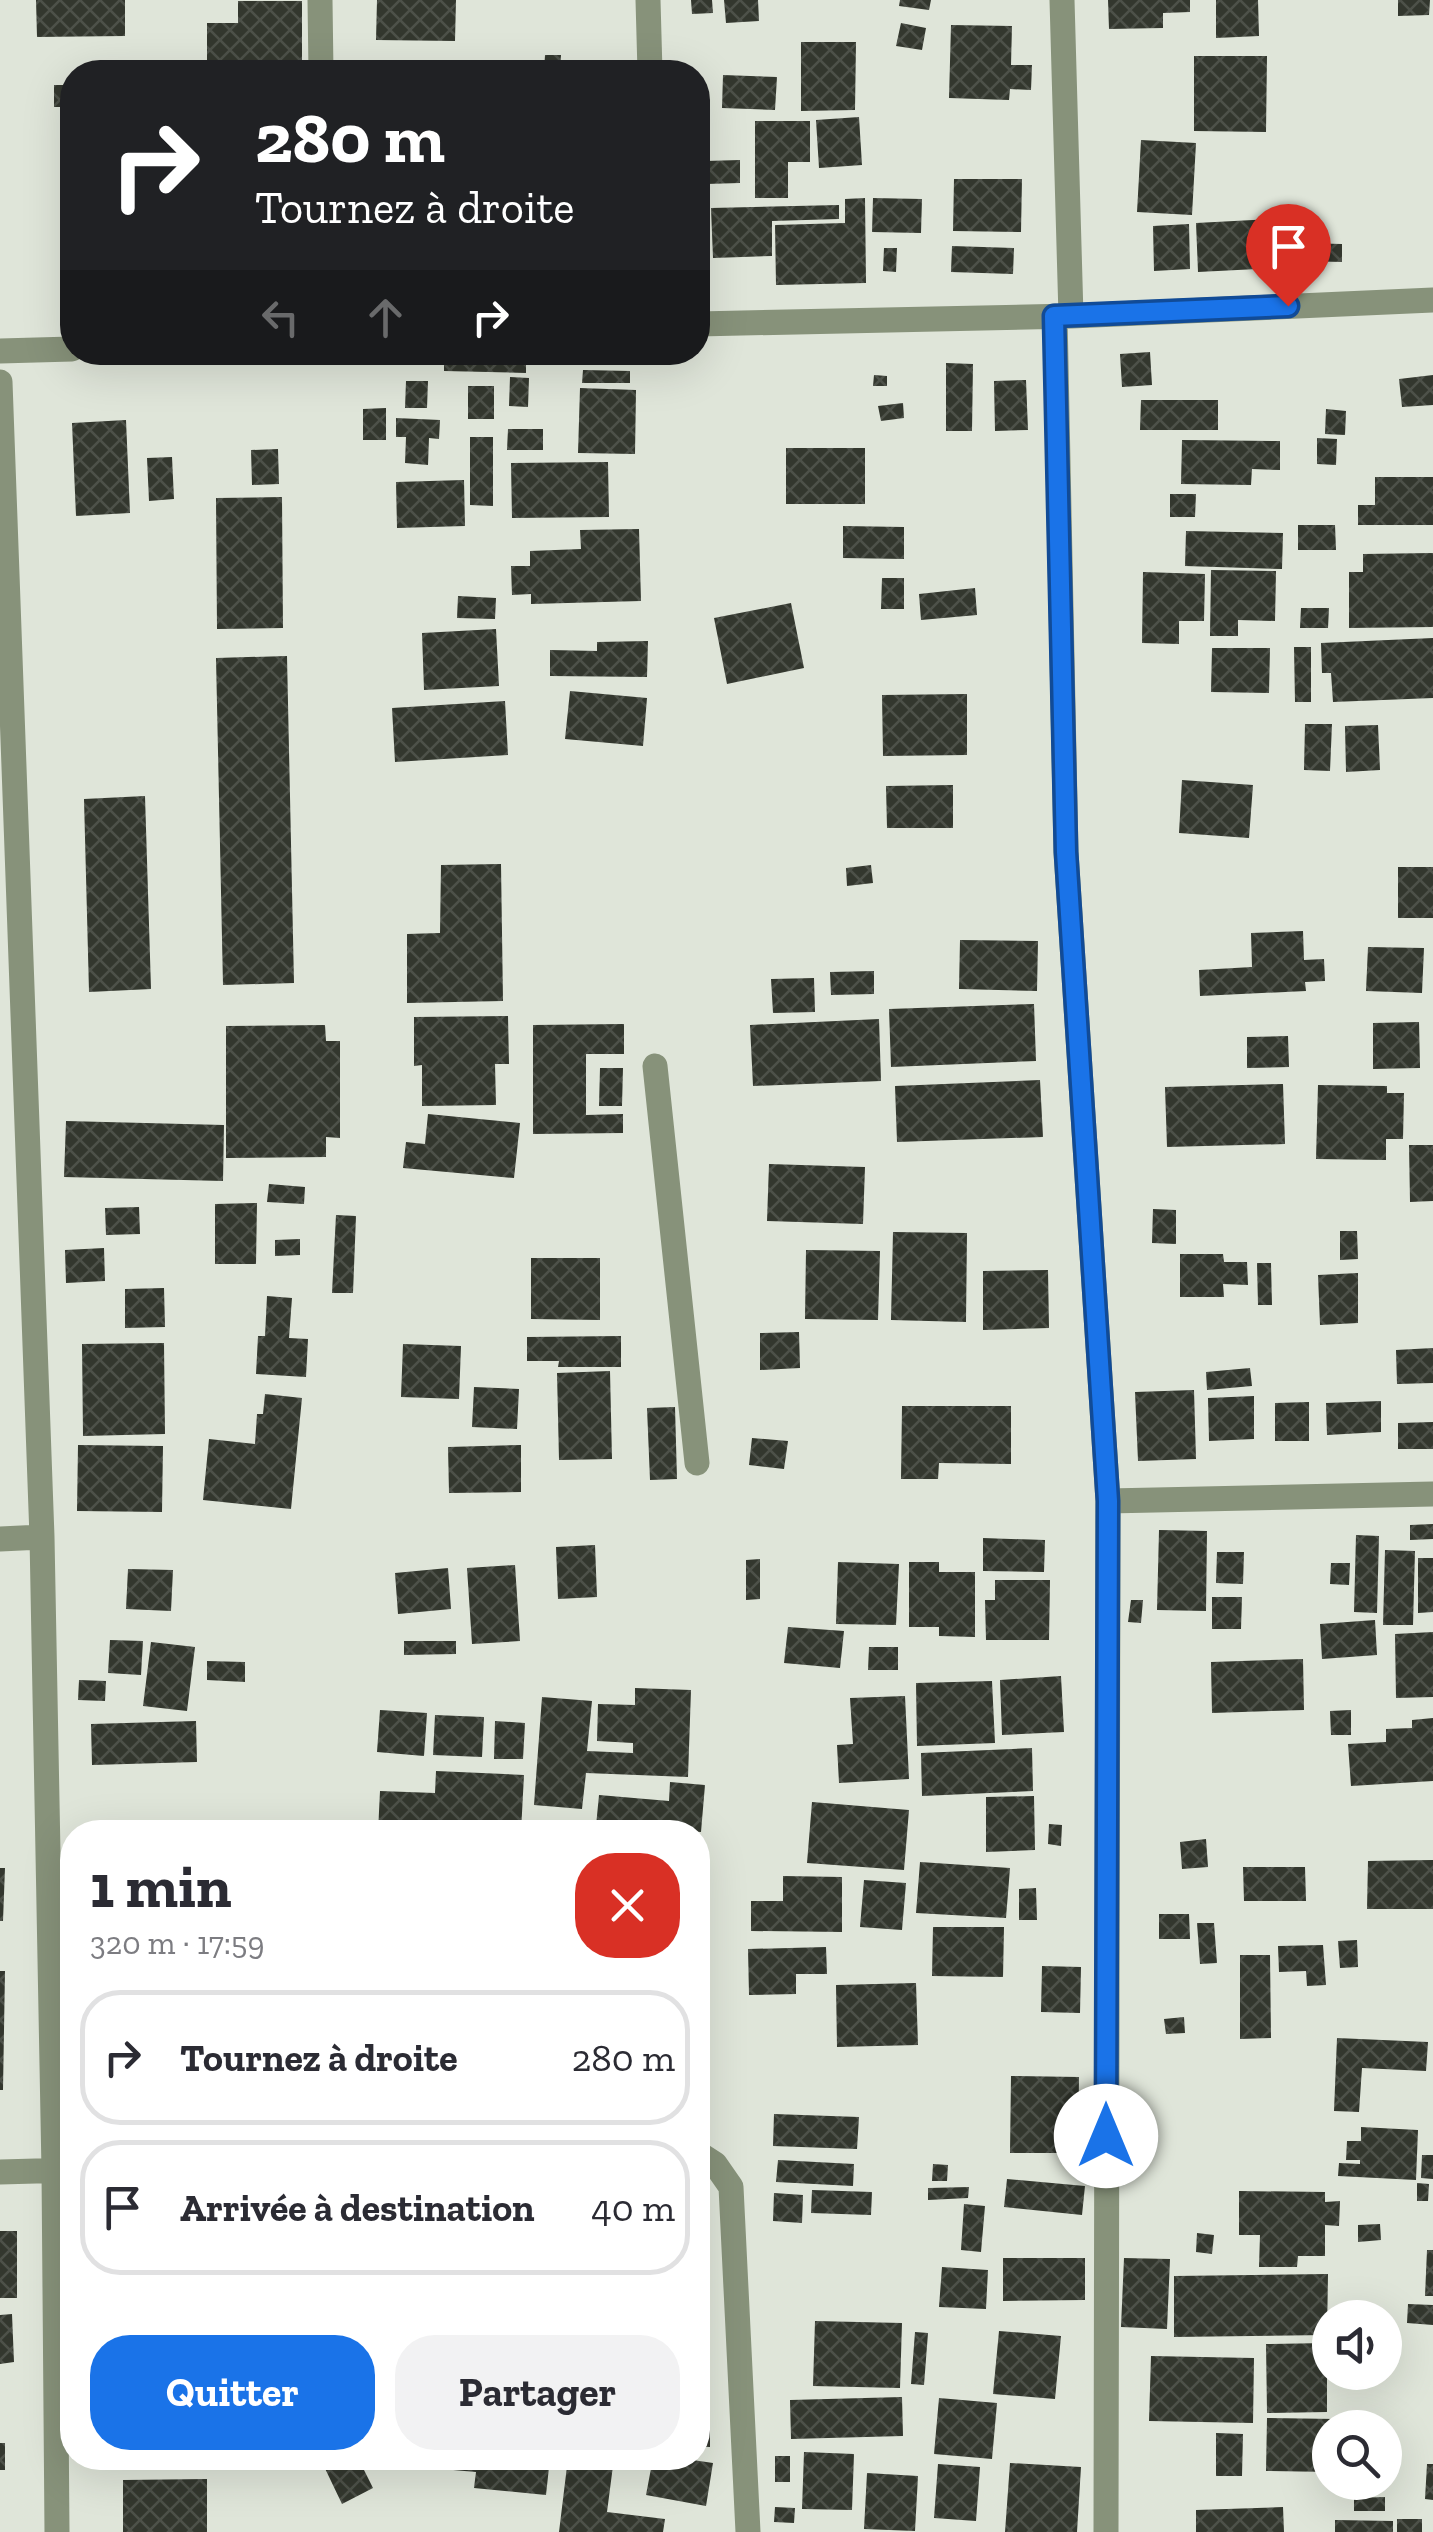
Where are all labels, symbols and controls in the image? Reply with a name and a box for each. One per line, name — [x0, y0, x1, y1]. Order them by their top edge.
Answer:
text: 280 m — [255, 96, 445, 180]
icon: right — [90, 100, 220, 230]
text: Tournez à droite — [255, 181, 574, 235]
pin — [1246, 204, 1331, 307]
icon: arrive — [1261, 219, 1316, 274]
icon: left — [253, 290, 308, 345]
icon: ahead — [358, 290, 413, 345]
icon: right — [463, 290, 518, 345]
text: 1 min — [90, 1850, 232, 1922]
button: close — [575, 1853, 680, 1958]
text: 320 m · 17:59 — [90, 1924, 264, 1962]
icon: right — [95, 2030, 150, 2085]
text: Tournez à droite — [180, 2035, 458, 2081]
text: 280 m — [572, 2035, 675, 2081]
position arrow — [1054, 2084, 1158, 2188]
icon: arrive — [95, 2180, 150, 2235]
text: Arrivée à destination — [180, 2185, 535, 2231]
text: 40 m — [591, 2185, 675, 2231]
map controls — [1312, 2300, 1402, 2500]
button: sound — [1312, 2300, 1402, 2390]
button: Quitter — [90, 2335, 375, 2450]
button: Partager — [395, 2335, 680, 2450]
button: search — [1312, 2410, 1402, 2500]

